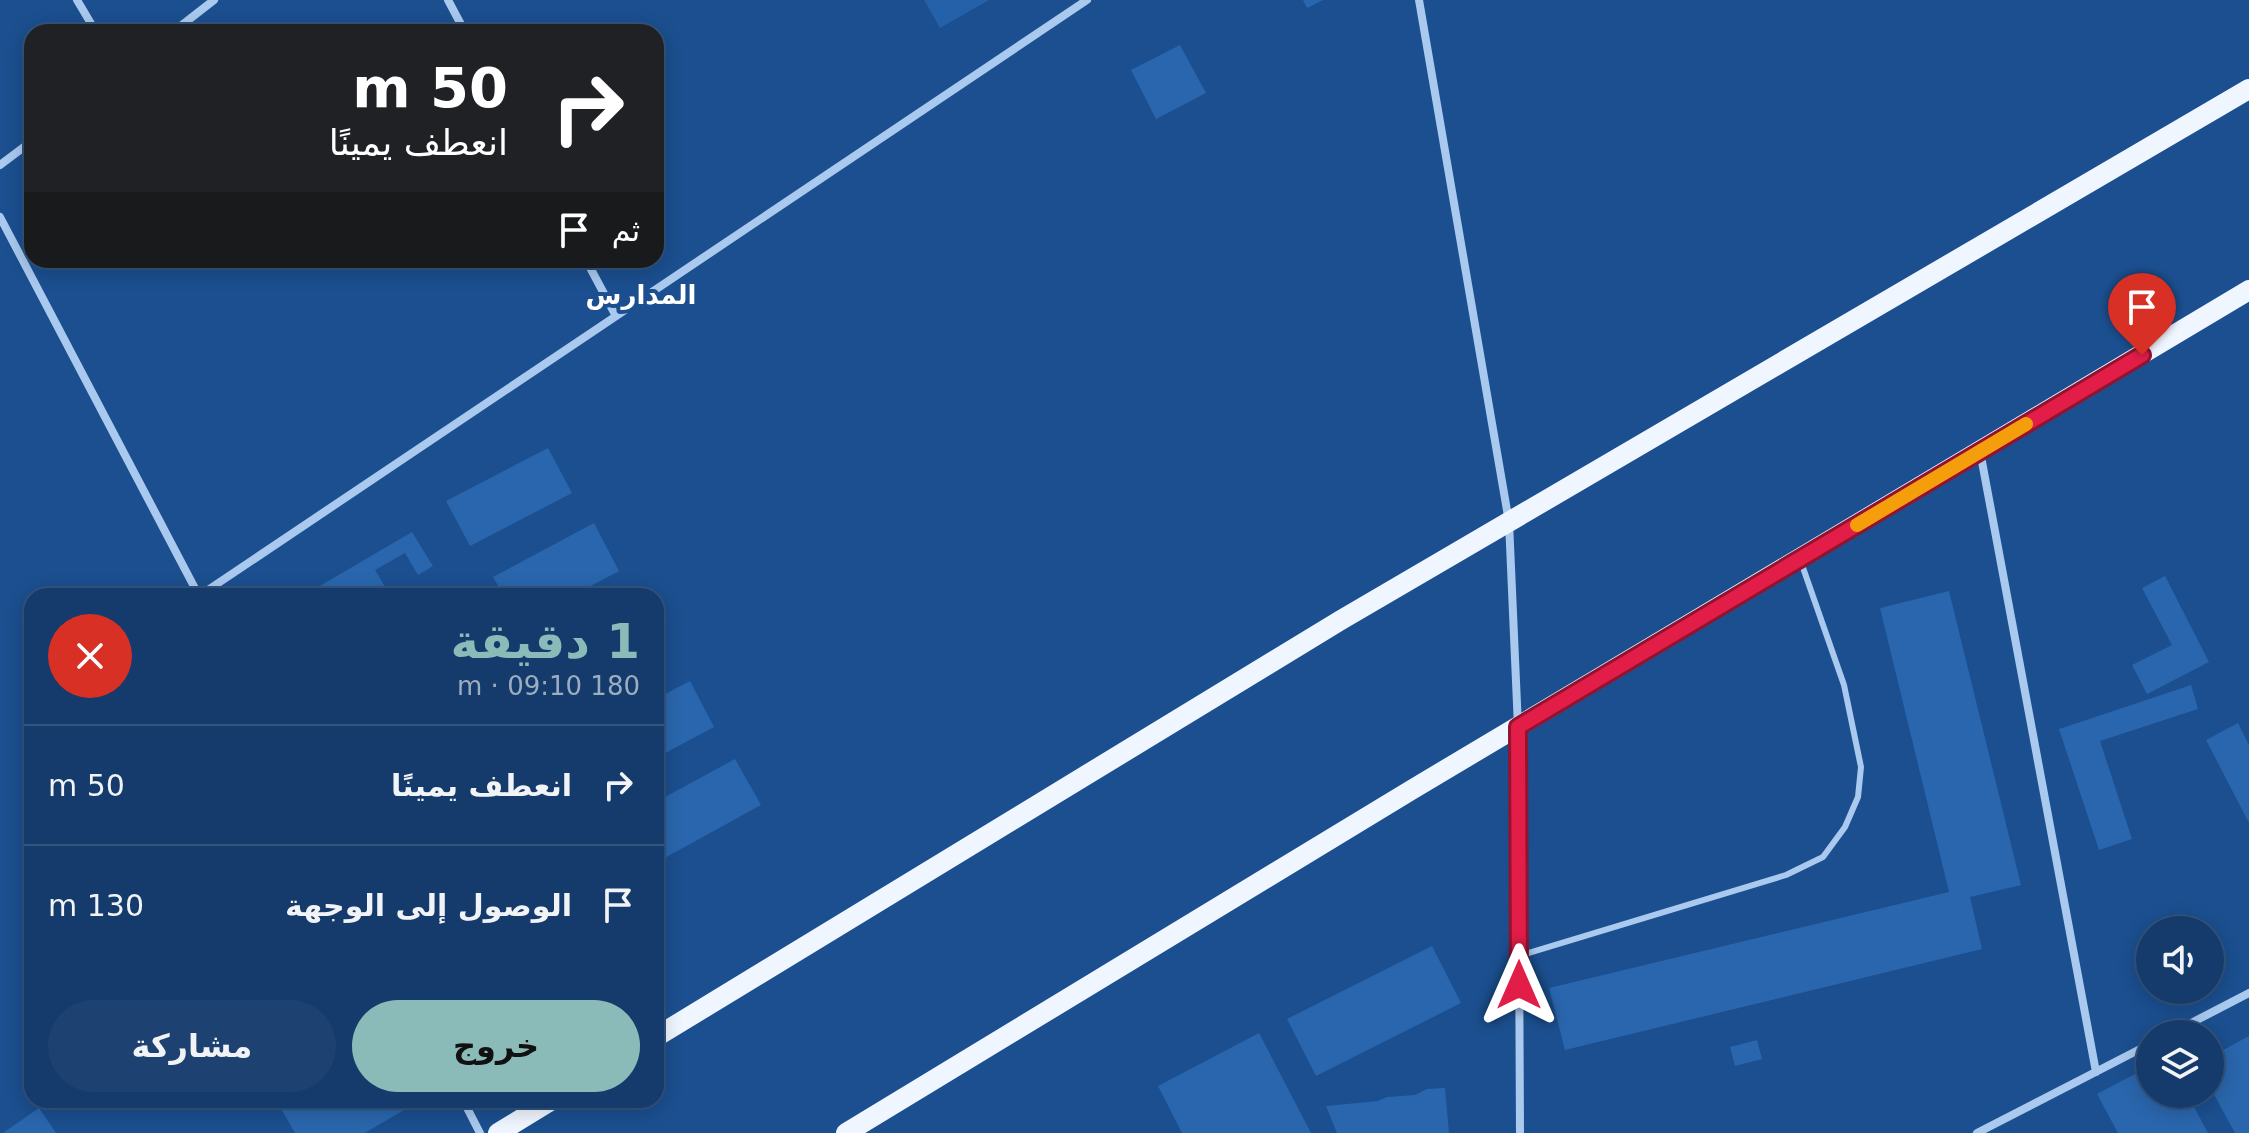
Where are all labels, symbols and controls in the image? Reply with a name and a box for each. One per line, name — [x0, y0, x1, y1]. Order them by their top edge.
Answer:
text: 50 m — [352, 55, 508, 120]
icon: right — [536, 56, 640, 160]
text: انعطف يمينًا — [329, 122, 508, 163]
icon: arrive — [552, 208, 596, 252]
text: ثم — [612, 213, 640, 248]
pin — [2108, 273, 2176, 355]
district label: المدارس — [586, 280, 696, 310]
icon: arrive — [2120, 285, 2164, 329]
text: 1 دقيقة — [451, 613, 640, 669]
button: close — [48, 614, 132, 698]
text: 180 m · 09:10 — [457, 671, 640, 701]
icon: right — [596, 763, 640, 807]
text: 50 m — [48, 768, 125, 803]
text: انعطف يمينًا — [391, 768, 572, 803]
icon: arrive — [596, 883, 640, 927]
text: 130 m — [48, 888, 144, 923]
text: الوصول إلى الوجهة — [285, 888, 572, 923]
map controls — [2136, 916, 2224, 1108]
button: sound — [2136, 916, 2224, 1004]
position arrow — [1477, 943, 1561, 1027]
button: مشاركة — [48, 1000, 336, 1092]
button: خروج — [352, 1000, 640, 1092]
button: layers — [2136, 1020, 2224, 1108]

